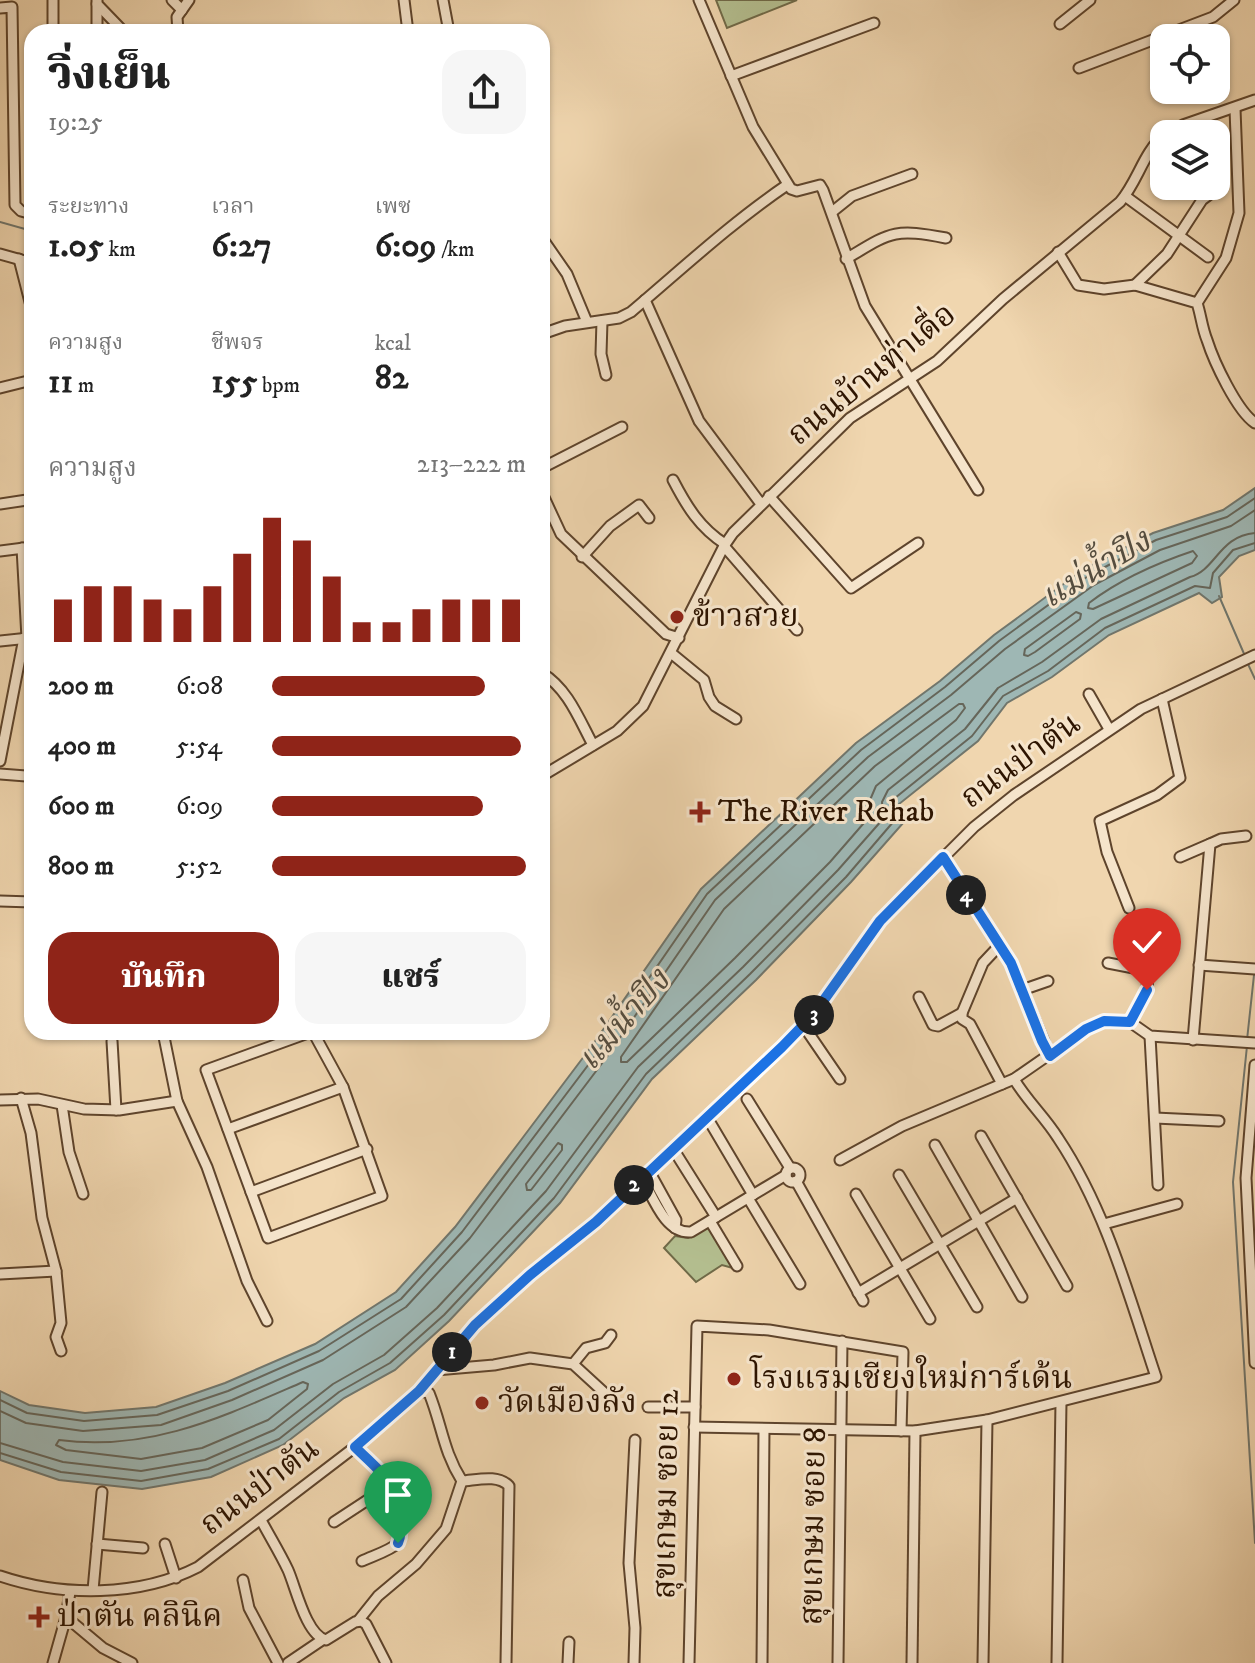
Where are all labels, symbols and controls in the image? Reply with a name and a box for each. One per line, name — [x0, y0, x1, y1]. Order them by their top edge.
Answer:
map controls — [1150, 24, 1230, 200]
button: locate — [1150, 24, 1230, 104]
text: วิ่งเย็น — [48, 48, 170, 103]
button: share — [442, 50, 526, 134]
text: 19:25 — [48, 106, 103, 139]
button: layers — [1150, 120, 1230, 200]
text: ระยะทาง — [48, 193, 129, 220]
text: เวลา — [211, 193, 254, 220]
text: เพซ — [375, 193, 411, 220]
text: 1.05 — [48, 225, 104, 267]
text: 6:27 — [211, 225, 272, 267]
text: 6:09 — [375, 225, 436, 267]
text: km — [104, 236, 136, 263]
text: /km — [436, 236, 475, 263]
street label: ถนนบ้านท่าเดื่อ — [777, 291, 964, 455]
text: ความสูง — [48, 329, 123, 356]
text: ชีพจร — [211, 329, 263, 356]
text: kcal — [375, 330, 411, 357]
text: 82 — [375, 357, 408, 399]
text: 11 — [48, 361, 73, 403]
text: 155 — [211, 361, 257, 403]
text: m — [73, 372, 94, 399]
text: bpm — [257, 372, 300, 399]
text: 213–222 m — [417, 448, 526, 481]
text: ความสูง — [48, 452, 137, 485]
water label: แม่น้ำปิง — [1031, 515, 1160, 618]
place label: ข้าวสวย — [693, 597, 799, 637]
marker: ข้าวสวย — [668, 608, 686, 626]
text: 200 m — [48, 670, 114, 703]
text: 6:08 — [176, 670, 223, 703]
street label: ถนนป่าตัน — [953, 704, 1089, 818]
text: 400 m — [48, 730, 116, 763]
text: 5:54 — [176, 730, 222, 763]
text: 600 m — [48, 790, 115, 823]
text: 6:09 — [176, 790, 223, 823]
place label: The River Rehab — [718, 792, 934, 832]
marker: The River Rehab — [689, 801, 711, 823]
text: 800 m — [48, 850, 114, 883]
text: 5:52 — [176, 850, 221, 883]
pin: 4 — [946, 875, 986, 915]
text: 4 — [960, 881, 972, 908]
pin — [1113, 908, 1181, 990]
icon: check — [1125, 920, 1169, 964]
button: บันทึก — [48, 932, 279, 1024]
button: แชร์ — [295, 932, 526, 1024]
water label: แม่น้ำปิง — [565, 956, 681, 1079]
pin: 3 — [794, 995, 834, 1035]
text: 3 — [810, 1001, 818, 1028]
pin: 2 — [614, 1165, 654, 1205]
text: 2 — [629, 1171, 639, 1198]
pin: 1 — [432, 1332, 472, 1372]
text: 1 — [448, 1338, 456, 1365]
place label: โรงแรมเชียงใหม่การ์เด้น — [749, 1355, 1072, 1399]
marker: โรงแรมเชียงใหม่การ์เด้น — [725, 1370, 743, 1388]
place label: วัดเมืองลัง — [498, 1383, 637, 1423]
street label: สุขเกษม ซอย 12 — [645, 1389, 689, 1599]
marker: วัดเมืองลัง — [473, 1394, 491, 1412]
street label: สุขเกษม ซอย 8 — [792, 1427, 836, 1625]
street label: ถนนป่าตัน — [192, 1429, 328, 1545]
pin — [364, 1461, 432, 1543]
icon: arrive — [376, 1473, 420, 1517]
place label: ป่าตัน คลินิค — [57, 1597, 222, 1637]
marker: ป่าตัน คลินิค — [28, 1606, 50, 1628]

